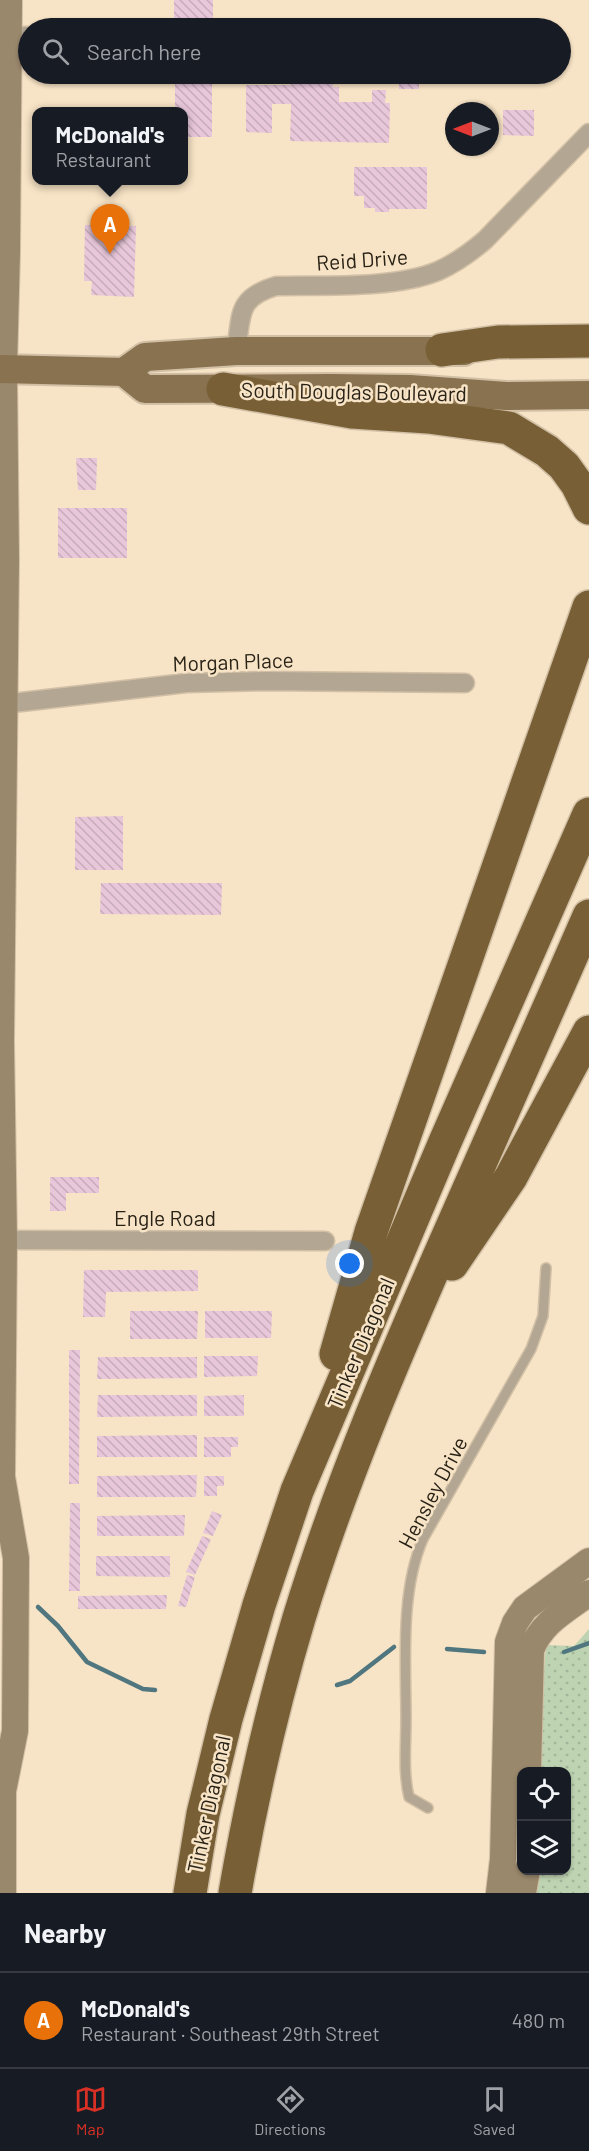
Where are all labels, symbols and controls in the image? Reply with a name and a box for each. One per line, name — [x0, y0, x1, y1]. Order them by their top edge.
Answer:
search box — [18, 18, 571, 84]
icon: search — [39, 35, 72, 68]
text: Search here — [87, 38, 201, 64]
north arrow — [445, 102, 499, 156]
popup — [32, 107, 188, 185]
text: McDonald's — [55, 121, 165, 147]
text: Restaurant — [55, 147, 151, 171]
pin: A — [90, 204, 130, 254]
street label: Reid Drive — [315, 243, 409, 275]
street label: South Douglas Boulevard — [241, 377, 467, 405]
street label: Morgan Place — [172, 646, 294, 676]
street label: Engle Road — [114, 1205, 216, 1230]
your location — [335, 1249, 364, 1278]
street label: Tinker Diagonal — [321, 1274, 399, 1412]
street label: Hensley Drive — [392, 1432, 472, 1552]
street label: Tinker Diagonal — [181, 1733, 235, 1875]
map controls — [517, 1767, 571, 1875]
button: locate — [517, 1767, 571, 1821]
button: layers — [517, 1821, 571, 1875]
text: Nearby — [24, 1917, 106, 1948]
text: McDonald's — [81, 1995, 190, 2021]
text: A — [37, 2008, 50, 2032]
text: 480 m — [512, 2008, 565, 2032]
text: Restaurant · Southeast 29th Street — [81, 2021, 380, 2045]
tab: Map — [74, 2083, 107, 2138]
tab: Directions — [254, 2083, 326, 2138]
tab: Saved — [473, 2083, 515, 2138]

